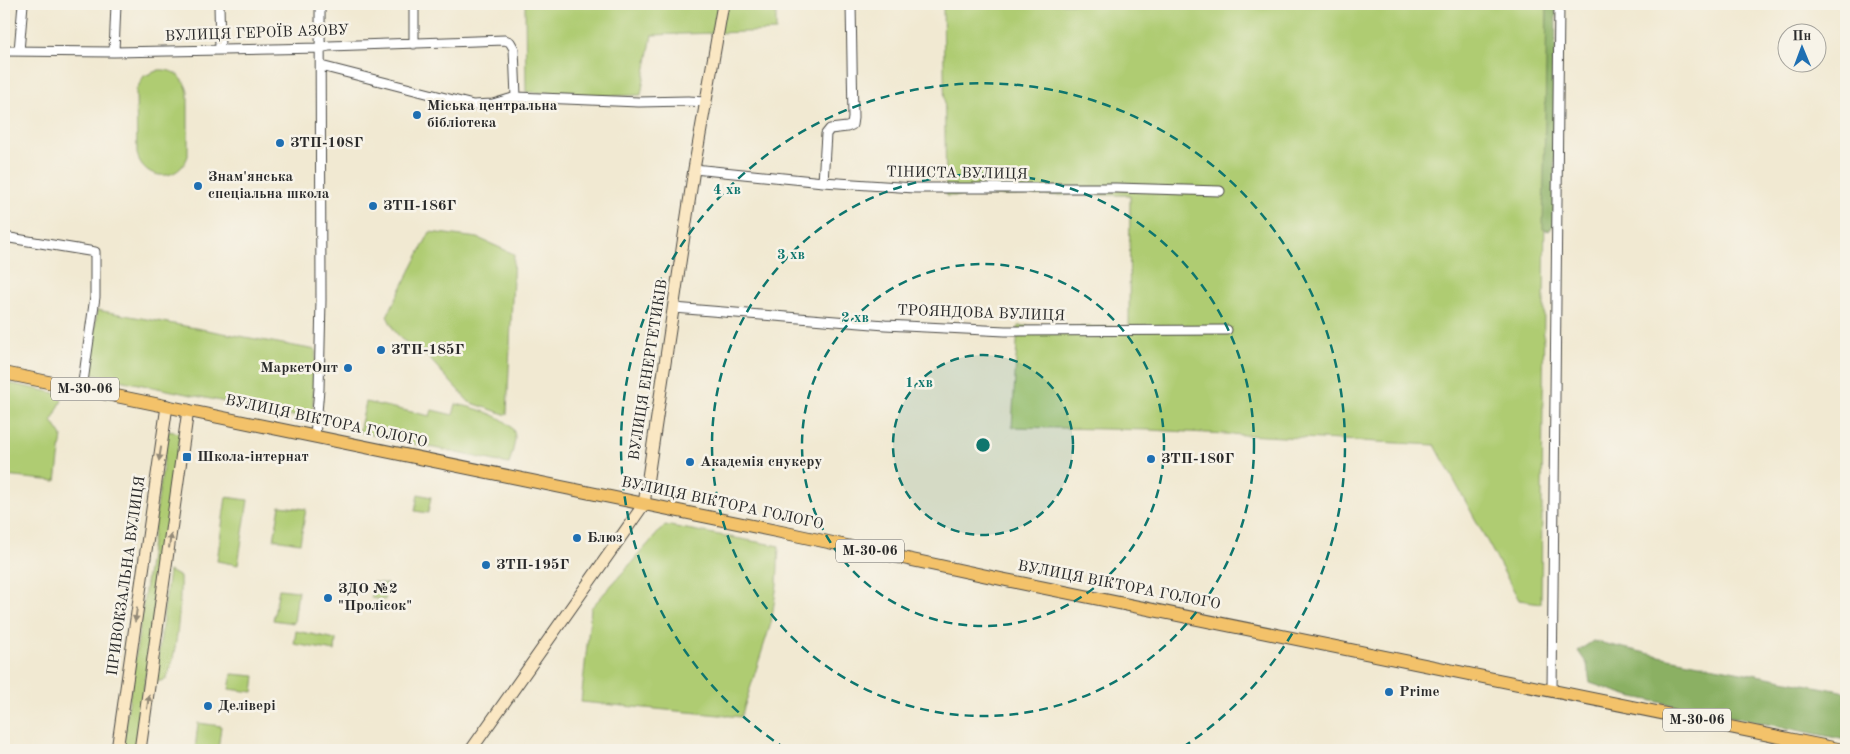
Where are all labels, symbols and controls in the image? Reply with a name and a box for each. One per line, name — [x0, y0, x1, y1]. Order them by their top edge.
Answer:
street label: ВУЛИЦЯ ГЕРОЇВ АЗОВУ — [165, 20, 350, 45]
north arrow — [1778, 22, 1828, 72]
text: Пн — [1792, 29, 1812, 43]
place label: Міська центральна бібліотека — [427, 99, 558, 131]
marker: Міська центральна бібліотека — [411, 109, 423, 121]
place label: ЗТП-108Г — [290, 136, 364, 151]
marker: ЗТП-108Г — [274, 137, 286, 149]
street label: ТІНИСТА ВУЛИЦЯ — [886, 165, 1028, 183]
place label: Знам'янська спеціальна школа — [208, 170, 330, 202]
marker: Знам'янська спеціальна школа — [192, 180, 204, 192]
text: 4 хв — [713, 183, 741, 198]
place label: ЗТП-186Г — [383, 199, 457, 214]
marker: ЗТП-186Г — [367, 200, 379, 212]
text: 3 хв — [777, 248, 805, 263]
street label: ВУЛИЦЯ ЕНЕРГЕТИКІВ — [627, 278, 671, 462]
street label: ТРОЯНДОВА ВУЛИЦЯ — [897, 304, 1065, 324]
text: 2 хв — [841, 311, 869, 326]
place label: ЗТП-185Г — [391, 343, 465, 358]
marker: ЗТП-185Г — [375, 344, 387, 356]
place label: МаркетОпт — [260, 361, 338, 376]
marker: МаркетОпт — [342, 362, 354, 374]
text: 1 хв — [905, 376, 933, 391]
road number: М-30-06 — [51, 378, 119, 400]
street label: ВУЛИЦЯ ВІКТОРА ГОЛОГО — [224, 393, 428, 451]
centre of rings — [974, 436, 992, 454]
one-way arrow — [155, 447, 163, 463]
place label: Школа-інтернат — [197, 450, 309, 465]
marker: Школа-інтернат — [181, 451, 193, 463]
place label: ЗТП-180Г — [1161, 452, 1235, 467]
marker: ЗТП-180Г — [1145, 453, 1157, 465]
place label: Академія снукеру — [700, 455, 822, 470]
marker: Академія снукеру — [684, 456, 696, 468]
street label: ПРИВОКЗАЛЬНА ВУЛИЦЯ — [106, 475, 148, 677]
street label: ВУЛИЦЯ ВІКТОРА ГОЛОГО — [620, 475, 824, 533]
place label: Блюз — [587, 531, 623, 546]
marker: Блюз — [571, 532, 583, 544]
one-way arrow — [166, 533, 174, 549]
road number: М-30-06 — [836, 540, 904, 562]
place label: ЗТП-195Г — [496, 558, 570, 573]
marker: ЗТП-195Г — [480, 559, 492, 571]
street label: ВУЛИЦЯ ВІКТОРА ГОЛОГО — [1016, 559, 1222, 613]
place label: ЗДО №2 "Пролісок" — [338, 582, 412, 614]
marker: ЗДО №2 "Пролісок" — [322, 592, 334, 604]
one-way arrow — [132, 607, 140, 623]
place label: Prime — [1399, 685, 1440, 700]
marker: Prime — [1383, 686, 1395, 698]
one-way arrow — [144, 694, 152, 710]
place label: Делівері — [218, 699, 276, 714]
marker: Делівері — [202, 700, 214, 712]
road number: М-30-06 — [1663, 708, 1731, 732]

